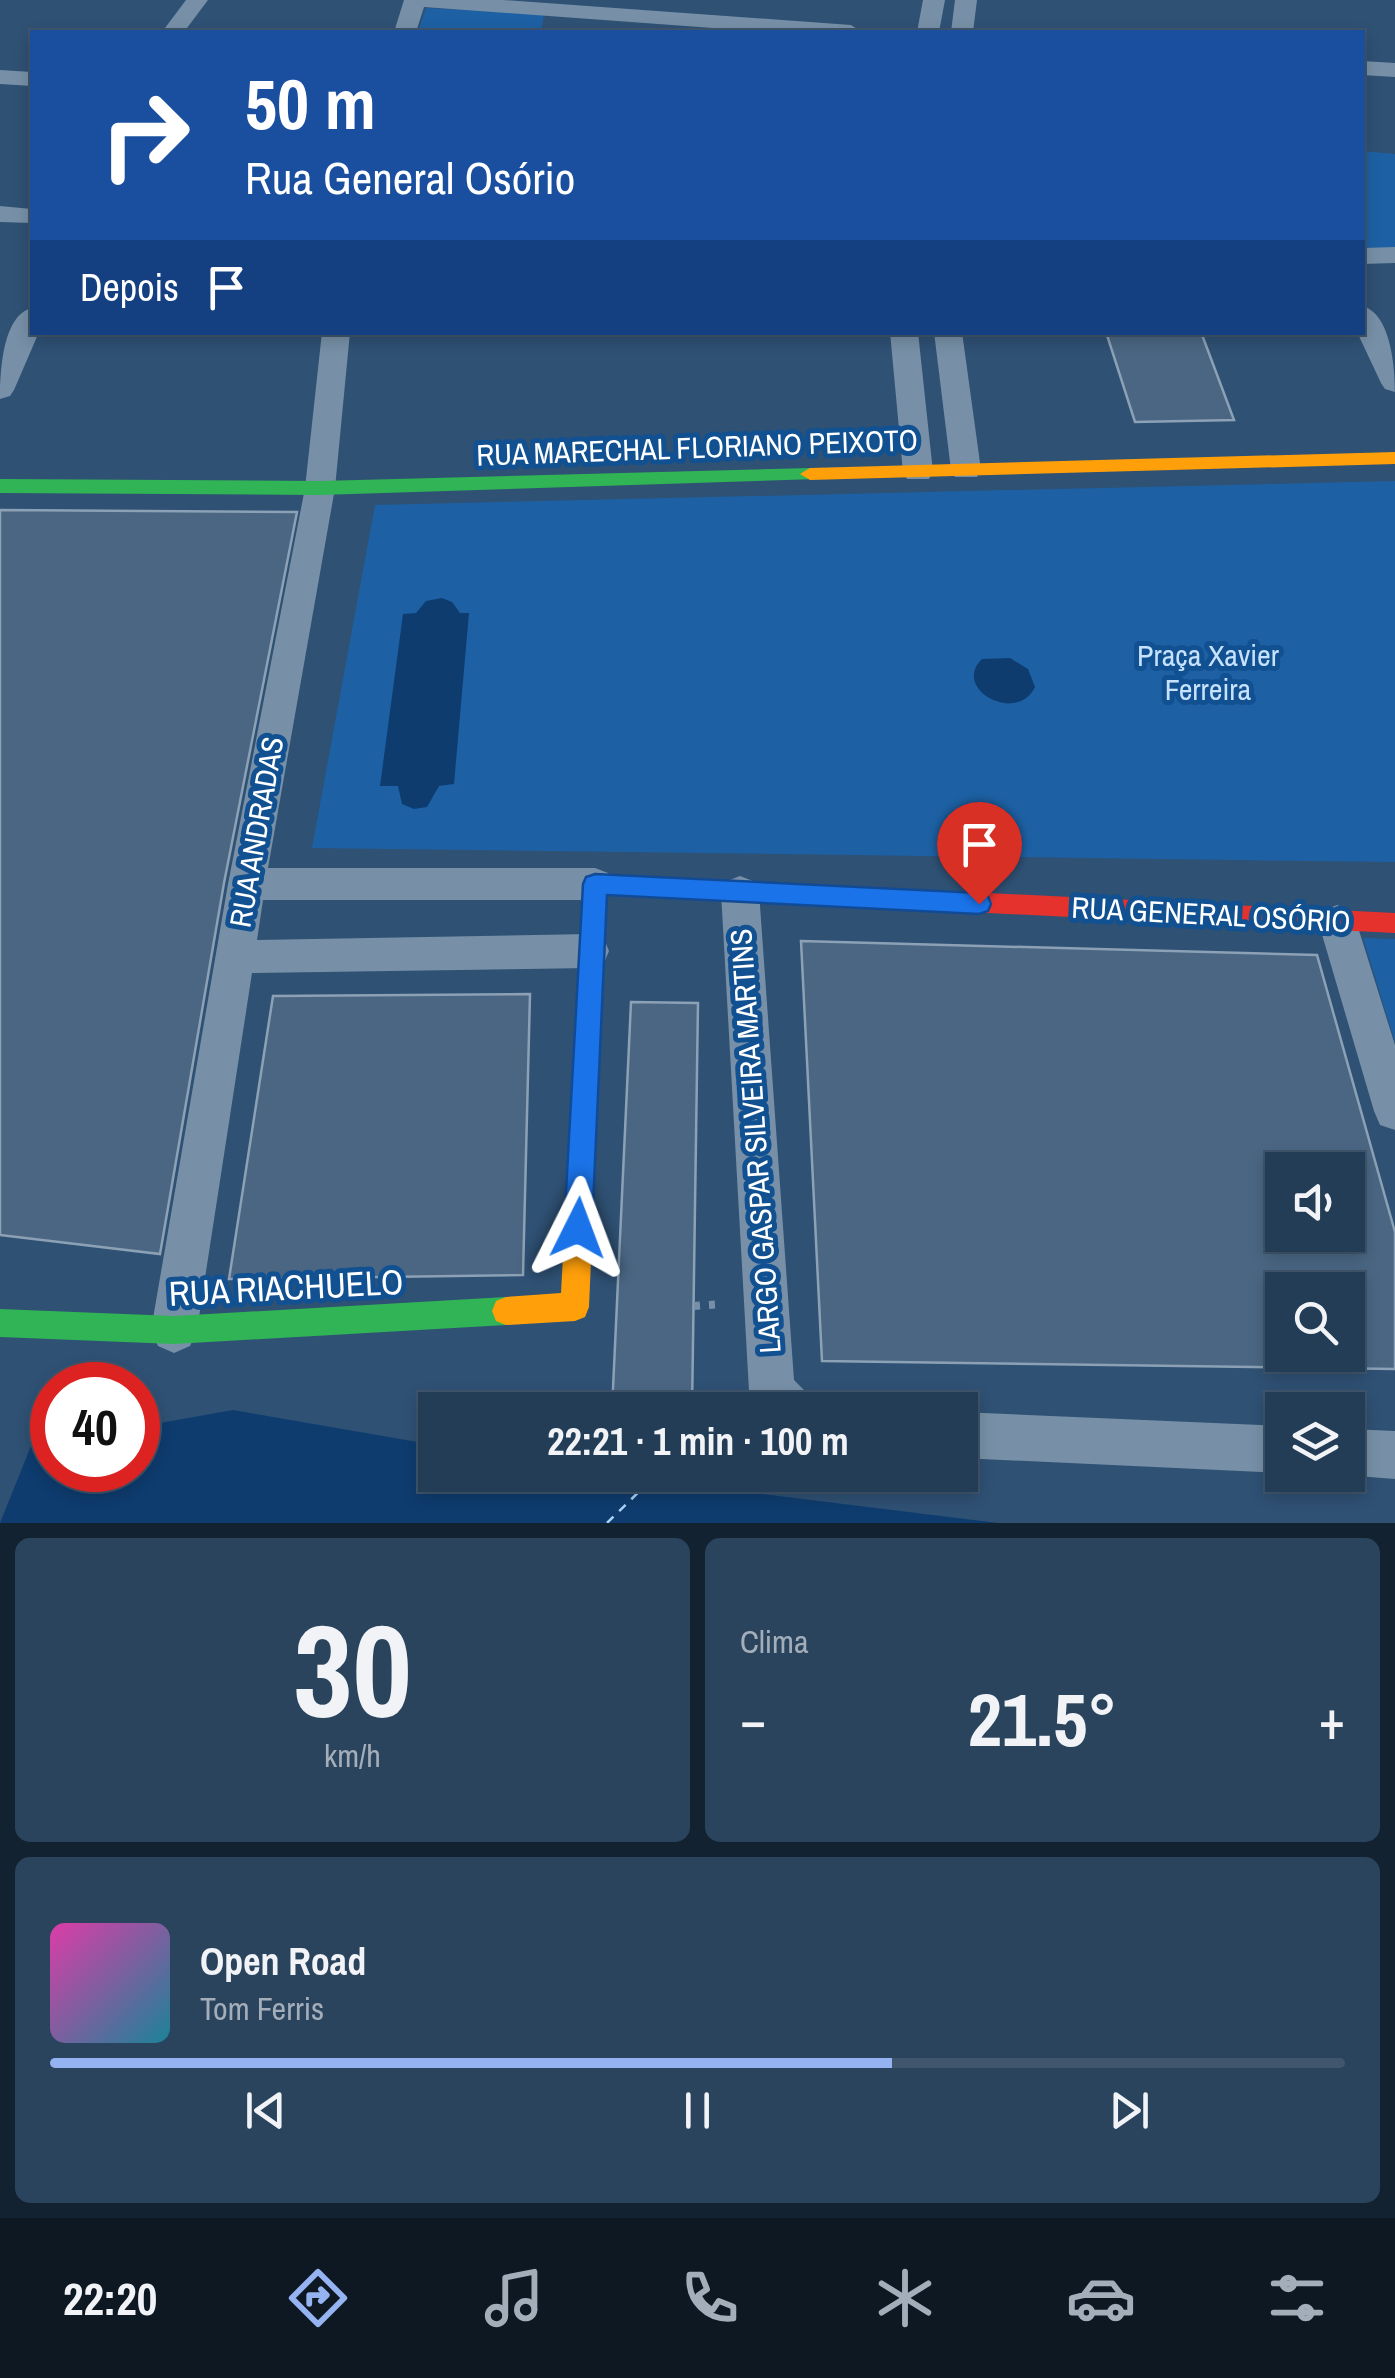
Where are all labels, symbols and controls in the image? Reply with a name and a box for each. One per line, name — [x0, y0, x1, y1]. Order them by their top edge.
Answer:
text: 50 m — [245, 57, 376, 151]
icon: right — [80, 70, 210, 200]
text: Rua General Osório — [245, 147, 575, 208]
icon: arrive — [199, 260, 254, 315]
text: Depois — [80, 262, 179, 313]
street label: RUA MARECHAL FLORIANO PEIXOTO — [476, 419, 918, 475]
park label: Praça Xavier Ferreira — [1137, 635, 1280, 709]
street label: RUA ANDRADAS — [220, 733, 292, 930]
pin — [937, 802, 1022, 905]
icon: arrive — [952, 817, 1007, 872]
street label: RUA GENERAL OSÓRIO — [1071, 887, 1352, 941]
street label: LARGO GASPAR SILVEIRA MARTINS — [720, 928, 790, 1355]
map controls — [1265, 1152, 1365, 1492]
button: sound — [1265, 1152, 1365, 1252]
position arrow — [526, 1176, 630, 1280]
street label: RUA RIACHUELO — [168, 1258, 404, 1317]
button: search — [1265, 1272, 1365, 1372]
speed limit sign: 40 — [30, 1362, 160, 1492]
button: layers — [1265, 1392, 1365, 1492]
text: 22:21 · 1 min · 100 m — [547, 1416, 849, 1467]
text: 30 — [293, 1581, 412, 1757]
text: Clima — [740, 1620, 809, 1663]
text: 21.5° — [968, 1668, 1117, 1769]
text: − — [740, 1682, 766, 1756]
text: + — [1319, 1682, 1345, 1756]
text: km/h — [324, 1734, 381, 1777]
text: Open Road — [200, 1936, 366, 1987]
text: Tom Ferris — [200, 1987, 324, 2030]
icon: previous — [238, 2083, 293, 2138]
icon: pause — [670, 2083, 725, 2138]
icon: next — [1102, 2083, 1157, 2138]
icon: directions — [283, 2263, 353, 2333]
icon: music — [479, 2263, 549, 2333]
icon: phone — [675, 2263, 745, 2333]
icon: climate — [870, 2263, 940, 2333]
icon: car — [1066, 2263, 1136, 2333]
icon: filters — [1262, 2263, 1332, 2333]
text: 22:20 — [63, 2268, 157, 2329]

